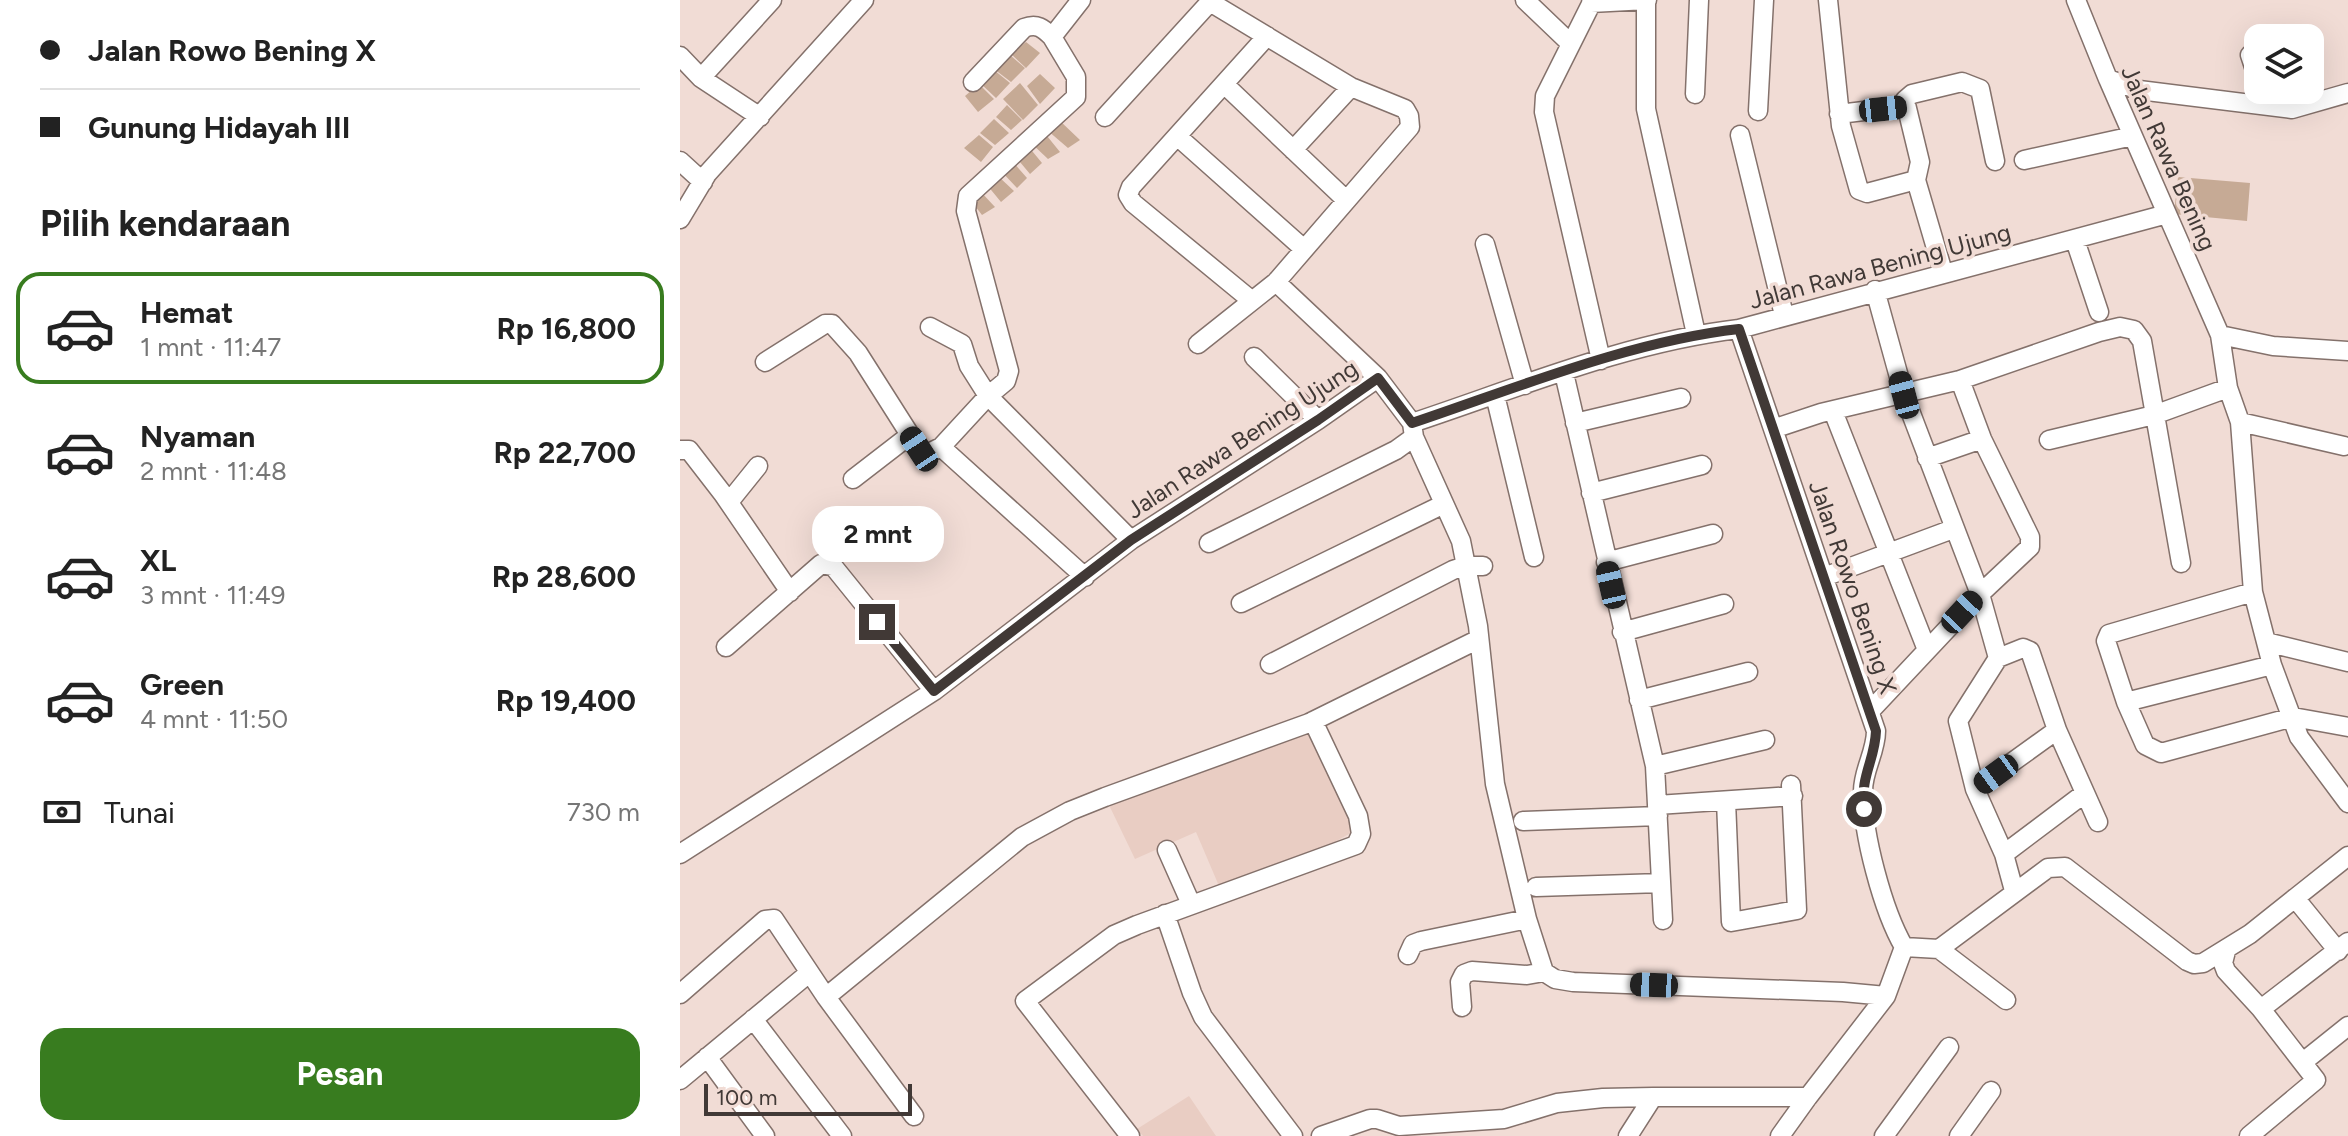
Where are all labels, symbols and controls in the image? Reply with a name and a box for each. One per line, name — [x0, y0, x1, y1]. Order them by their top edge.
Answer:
map controls — [2244, 24, 2324, 104]
button: layers — [2244, 24, 2324, 104]
text: Jalan Rowo Bening X — [88, 32, 376, 69]
street label: Jalan Rawa Bening — [2115, 61, 2223, 255]
car — [1858, 95, 1908, 123]
text: Gunung Hidayah III — [88, 109, 350, 146]
text: Pilih kendaraan — [40, 202, 290, 245]
street label: Jalan Rawa Bening Ujung — [1746, 217, 2014, 315]
icon: car — [44, 292, 116, 364]
text: Hemat — [140, 294, 233, 331]
text: Rp 16,800 — [496, 310, 636, 347]
text: 1 mnt · 11:47 — [140, 331, 281, 363]
street label: Jalan Rawa Bening Ujung — [1121, 353, 1363, 525]
car — [1886, 369, 1922, 421]
icon: car — [44, 416, 116, 488]
text: Nyaman — [140, 418, 255, 455]
car — [896, 422, 942, 476]
text: Rp 22,700 — [493, 434, 636, 471]
text: 2 mnt · 11:48 — [140, 455, 287, 487]
street label: Jalan Rowo Bening X — [1803, 477, 1903, 698]
callout: 2 mnt — [811, 506, 943, 562]
text: 2 mnt — [843, 518, 913, 550]
icon: car — [44, 540, 116, 612]
text: XL — [140, 542, 176, 579]
text: Rp 28,600 — [492, 558, 636, 595]
car — [1594, 559, 1628, 611]
text: 3 mnt · 11:49 — [140, 579, 285, 611]
car — [1937, 586, 1987, 638]
route end — [859, 604, 895, 640]
icon: car — [44, 664, 116, 736]
text: Green — [140, 666, 224, 703]
text: Rp 19,400 — [496, 682, 636, 719]
text: 4 mnt · 11:50 — [140, 703, 288, 735]
car — [1970, 750, 2022, 798]
icon: cash — [40, 790, 84, 834]
route start — [1846, 791, 1882, 827]
text: Tunai — [104, 794, 175, 831]
text: 730 m — [567, 796, 640, 828]
car — [1630, 972, 1678, 998]
button: Pesan — [40, 1028, 640, 1120]
scale bar — [704, 1080, 912, 1116]
text: 100 m — [716, 1084, 777, 1111]

